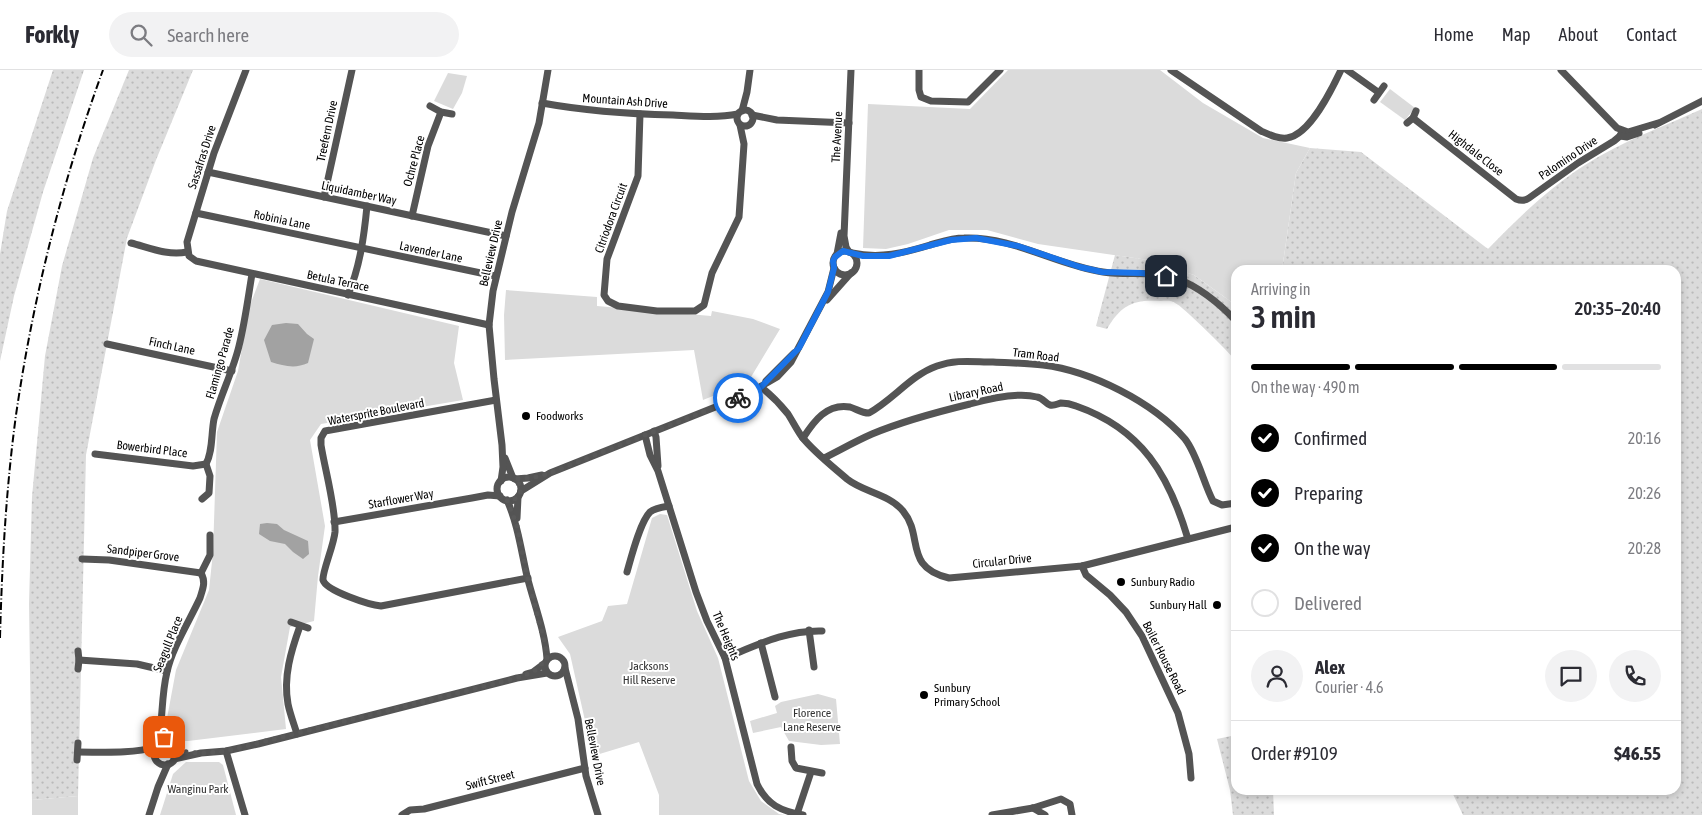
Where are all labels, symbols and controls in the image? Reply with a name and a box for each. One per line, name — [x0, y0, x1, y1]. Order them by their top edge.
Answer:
search box — [109, 12, 459, 57]
text: Forkly — [25, 21, 79, 48]
icon: search — [127, 21, 155, 49]
text: Search here — [167, 24, 249, 46]
text: Home — [1434, 24, 1474, 45]
text: Map — [1502, 24, 1531, 45]
text: About — [1559, 24, 1598, 45]
text: Contact — [1626, 24, 1677, 45]
street label: Mountain Ash Drive — [582, 91, 668, 111]
street label: Treefern Drive — [314, 99, 340, 163]
street label: The Avenue — [829, 111, 845, 163]
street label: Sassafras Drive — [185, 123, 219, 191]
street label: Highdale Close — [1446, 127, 1506, 179]
street label: Palomino Drive — [1536, 133, 1600, 183]
street label: Ochre Place — [400, 134, 428, 188]
street label: Liquidamber Way — [320, 178, 398, 208]
street label: Citriodora Circuit — [592, 181, 630, 255]
street label: Robinia Lane — [252, 207, 312, 233]
street label: Belleview Drive — [477, 218, 505, 288]
street label: Lavender Lane — [398, 238, 464, 266]
pin — [1145, 255, 1187, 297]
icon: home — [1152, 262, 1180, 290]
street label: Betula Terrace — [306, 268, 370, 294]
text: Arriving in — [1251, 280, 1311, 298]
text: 20:35–20:40 — [1574, 297, 1661, 319]
text: 3 min — [1251, 298, 1316, 335]
street label: Flamingo Parade — [203, 325, 237, 401]
street label: Finch Lane — [148, 334, 196, 358]
street label: Tram Road — [1012, 345, 1060, 365]
courier — [713, 373, 763, 423]
text: On the way · 490 m — [1251, 378, 1360, 396]
street label: Library Road — [948, 379, 1004, 405]
icon: bike — [724, 384, 752, 412]
street label: Watersprite Boulevard — [327, 396, 425, 428]
place label: Foodworks — [536, 409, 583, 423]
marker: Foodworks — [520, 410, 532, 422]
icon: check — [1251, 424, 1279, 452]
text: Confirmed — [1294, 427, 1367, 449]
text: 20:16 — [1628, 429, 1661, 447]
street label: Bowerbird Place — [116, 438, 188, 460]
icon: check — [1251, 479, 1279, 507]
text: Preparing — [1294, 482, 1363, 504]
text: 20:26 — [1628, 484, 1661, 502]
street label: Starflower Way — [367, 486, 435, 512]
icon: check — [1251, 534, 1279, 562]
text: On the way — [1294, 537, 1371, 559]
text: 20:28 — [1628, 539, 1661, 557]
street label: Sandpiper Grove — [106, 542, 180, 564]
street label: Circular Drive — [972, 551, 1032, 571]
place label: Sunbury Radio — [1131, 575, 1195, 589]
marker: Sunbury Radio — [1115, 576, 1127, 588]
text: Delivered — [1294, 592, 1362, 614]
place label: Sunbury Hall — [1150, 598, 1208, 612]
marker: Sunbury Hall — [1211, 599, 1223, 611]
street label: The Heights — [709, 609, 743, 663]
street label: Seagull Place — [150, 614, 186, 674]
street label: Boiler House Road — [1140, 619, 1188, 697]
button: person — [1251, 650, 1303, 702]
button: chat — [1545, 650, 1597, 702]
button: phone — [1609, 650, 1661, 702]
text: Alex — [1315, 656, 1345, 678]
park label: Jacksons Hill Reserve — [623, 659, 675, 687]
text: Courier · 4.6 — [1315, 678, 1384, 696]
place label: Sunbury Primary School — [934, 681, 1001, 709]
marker: Sunbury Primary School — [918, 689, 930, 701]
park label: Florence Lane Reserve — [783, 706, 841, 734]
pin — [143, 716, 185, 758]
street label: Belleview Drive — [582, 717, 608, 787]
icon: bag — [150, 723, 178, 751]
text: Order #9109 — [1251, 742, 1338, 764]
text: $46.55 — [1614, 742, 1661, 764]
street label: Swift Street — [464, 767, 516, 793]
park label: Wanginu Park — [168, 782, 229, 796]

